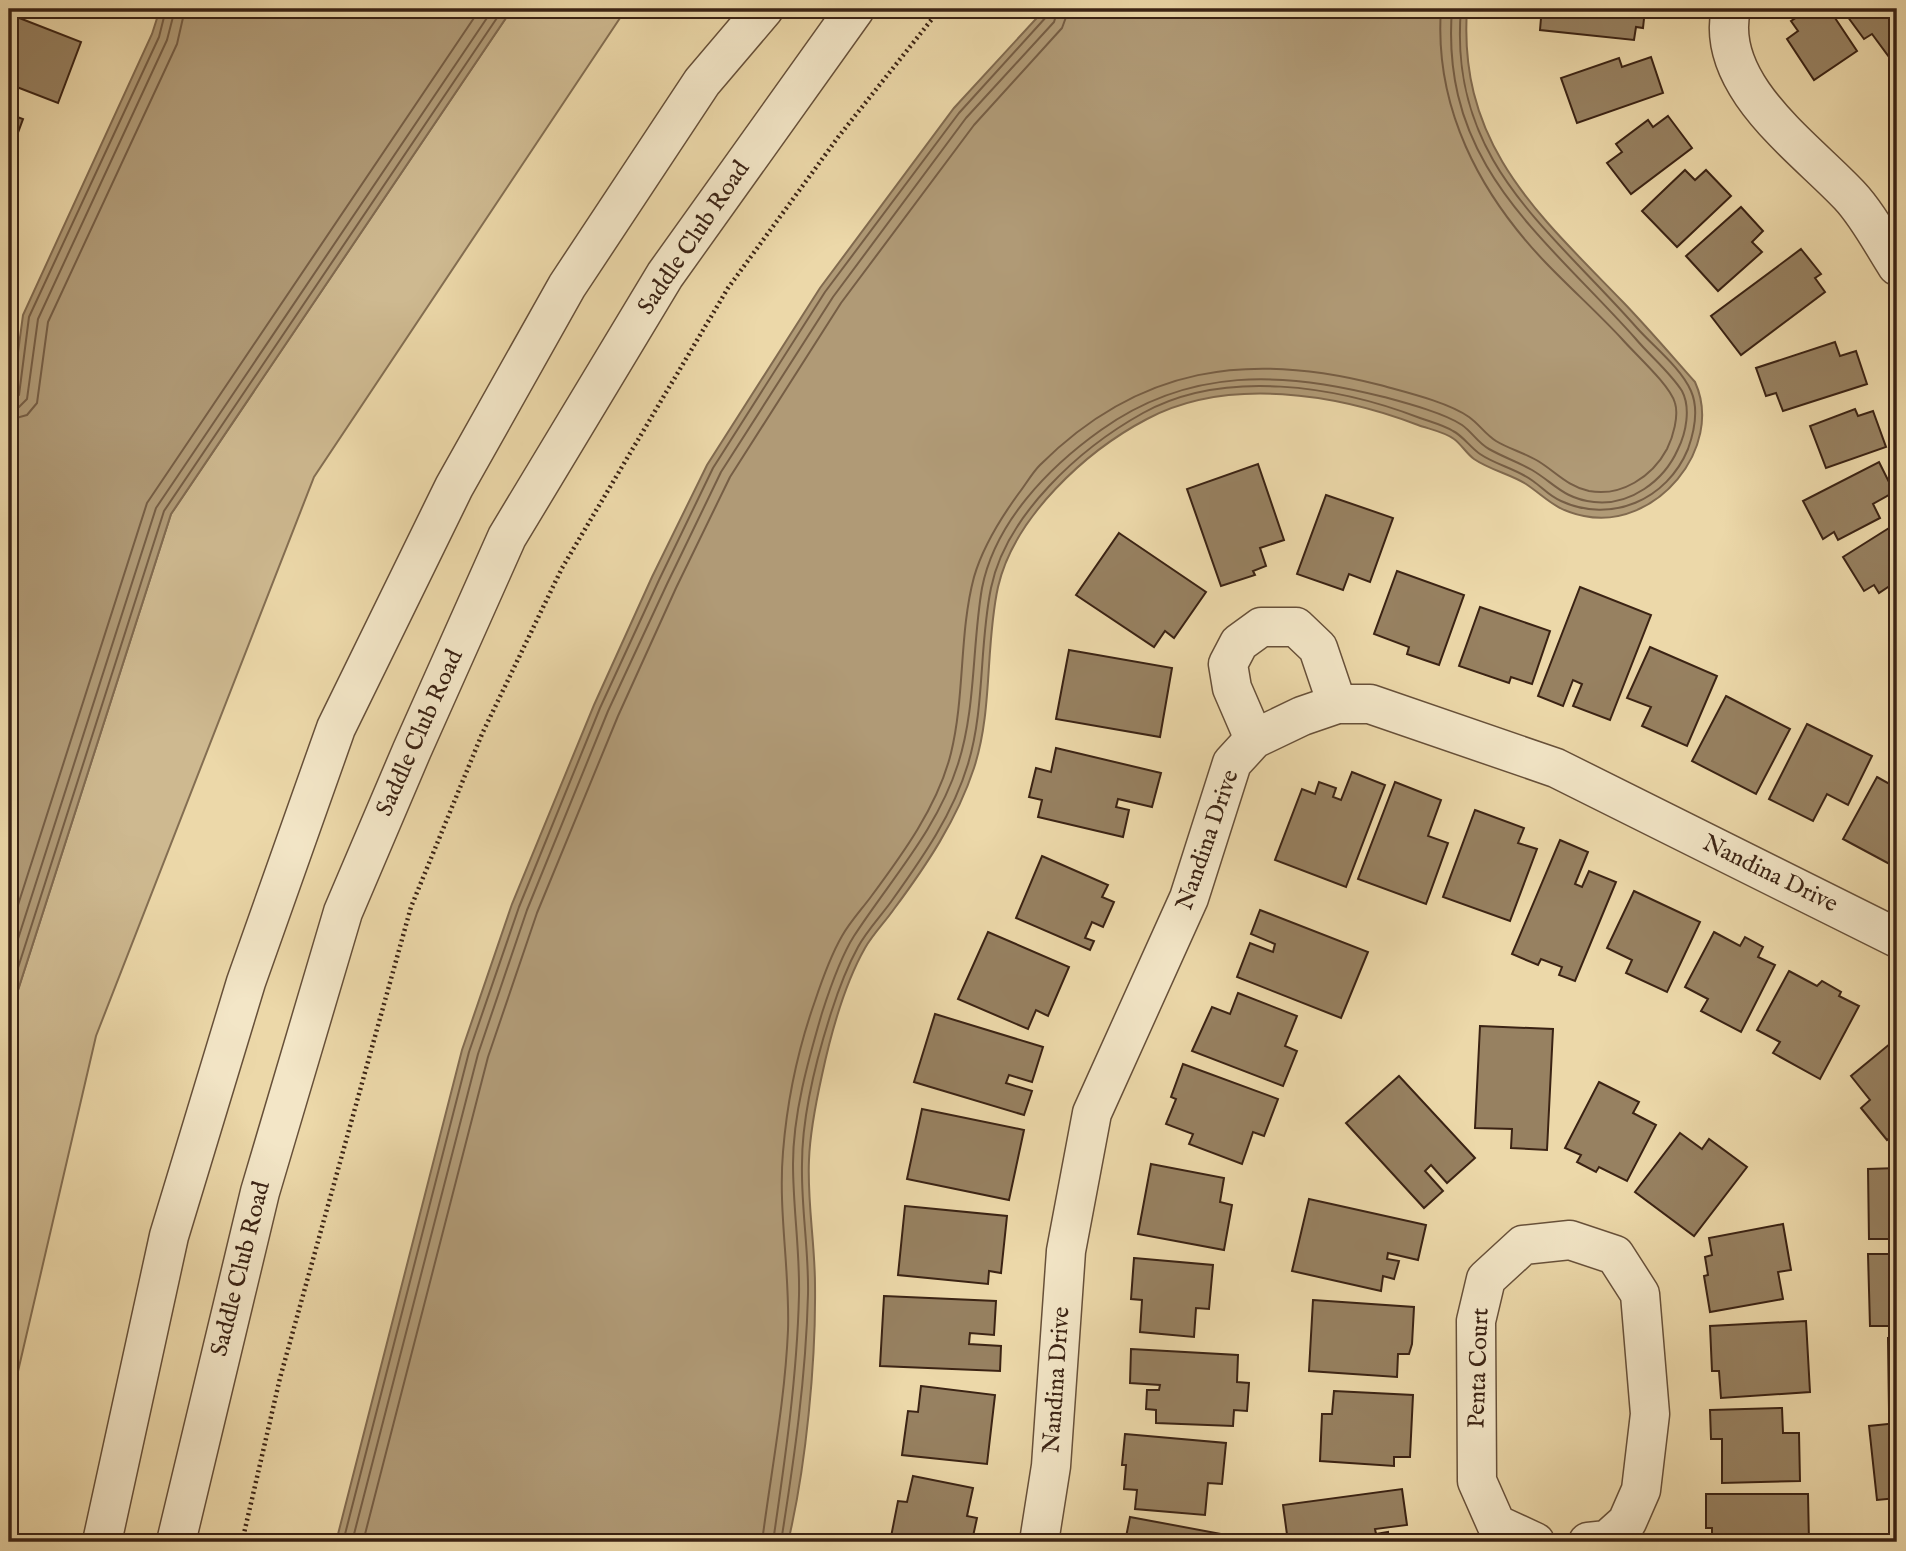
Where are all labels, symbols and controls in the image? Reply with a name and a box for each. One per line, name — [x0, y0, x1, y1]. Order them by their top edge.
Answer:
street label: Saddle Club Road — [631, 155, 757, 321]
street label: Saddle Club Road — [369, 645, 471, 821]
street label: Nandina Drive — [1169, 766, 1247, 914]
street label: Nandina Drive — [1697, 828, 1843, 920]
street label: Saddle Club Road — [204, 1178, 278, 1360]
street label: Nandina Drive — [1036, 1306, 1078, 1454]
street label: Penta Court — [1461, 1307, 1497, 1429]

